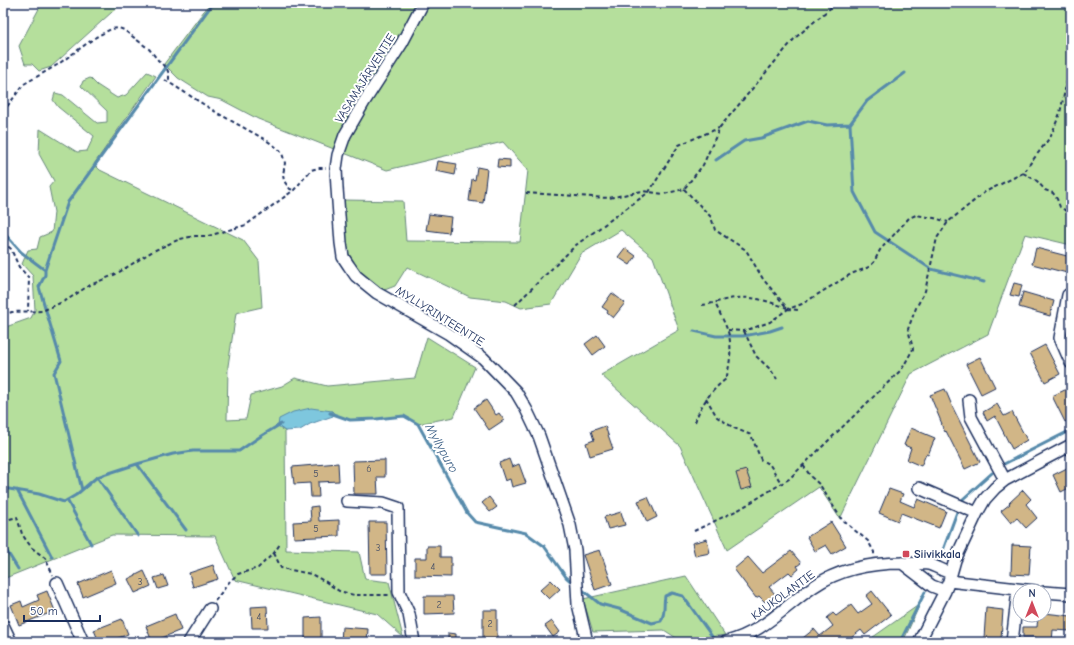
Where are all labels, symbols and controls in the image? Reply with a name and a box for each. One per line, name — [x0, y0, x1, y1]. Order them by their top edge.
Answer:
street label: VASAMAJÄRVENTIE — [332, 31, 398, 125]
street label: MYLLYRINTEENTIE — [393, 283, 487, 349]
water label: Myllypuro — [422, 420, 462, 475]
house number: 6 — [366, 463, 372, 475]
house number: 5 — [313, 468, 319, 480]
house number: 5 — [313, 523, 319, 535]
house number: 3 — [375, 542, 381, 554]
place label: Siivikkala — [914, 547, 961, 561]
marker: Siivikkala — [901, 549, 911, 559]
house number: 4 — [431, 561, 436, 573]
street label: KAUKOLANTIE — [749, 567, 817, 623]
house number: 3 — [137, 576, 143, 588]
north arrow — [1012, 583, 1052, 623]
text: N — [1028, 587, 1036, 600]
scale bar — [24, 597, 100, 623]
house number: 2 — [436, 599, 442, 611]
text: 50 m — [30, 604, 58, 618]
house number: 4 — [257, 611, 262, 623]
house number: 2 — [487, 618, 493, 630]

